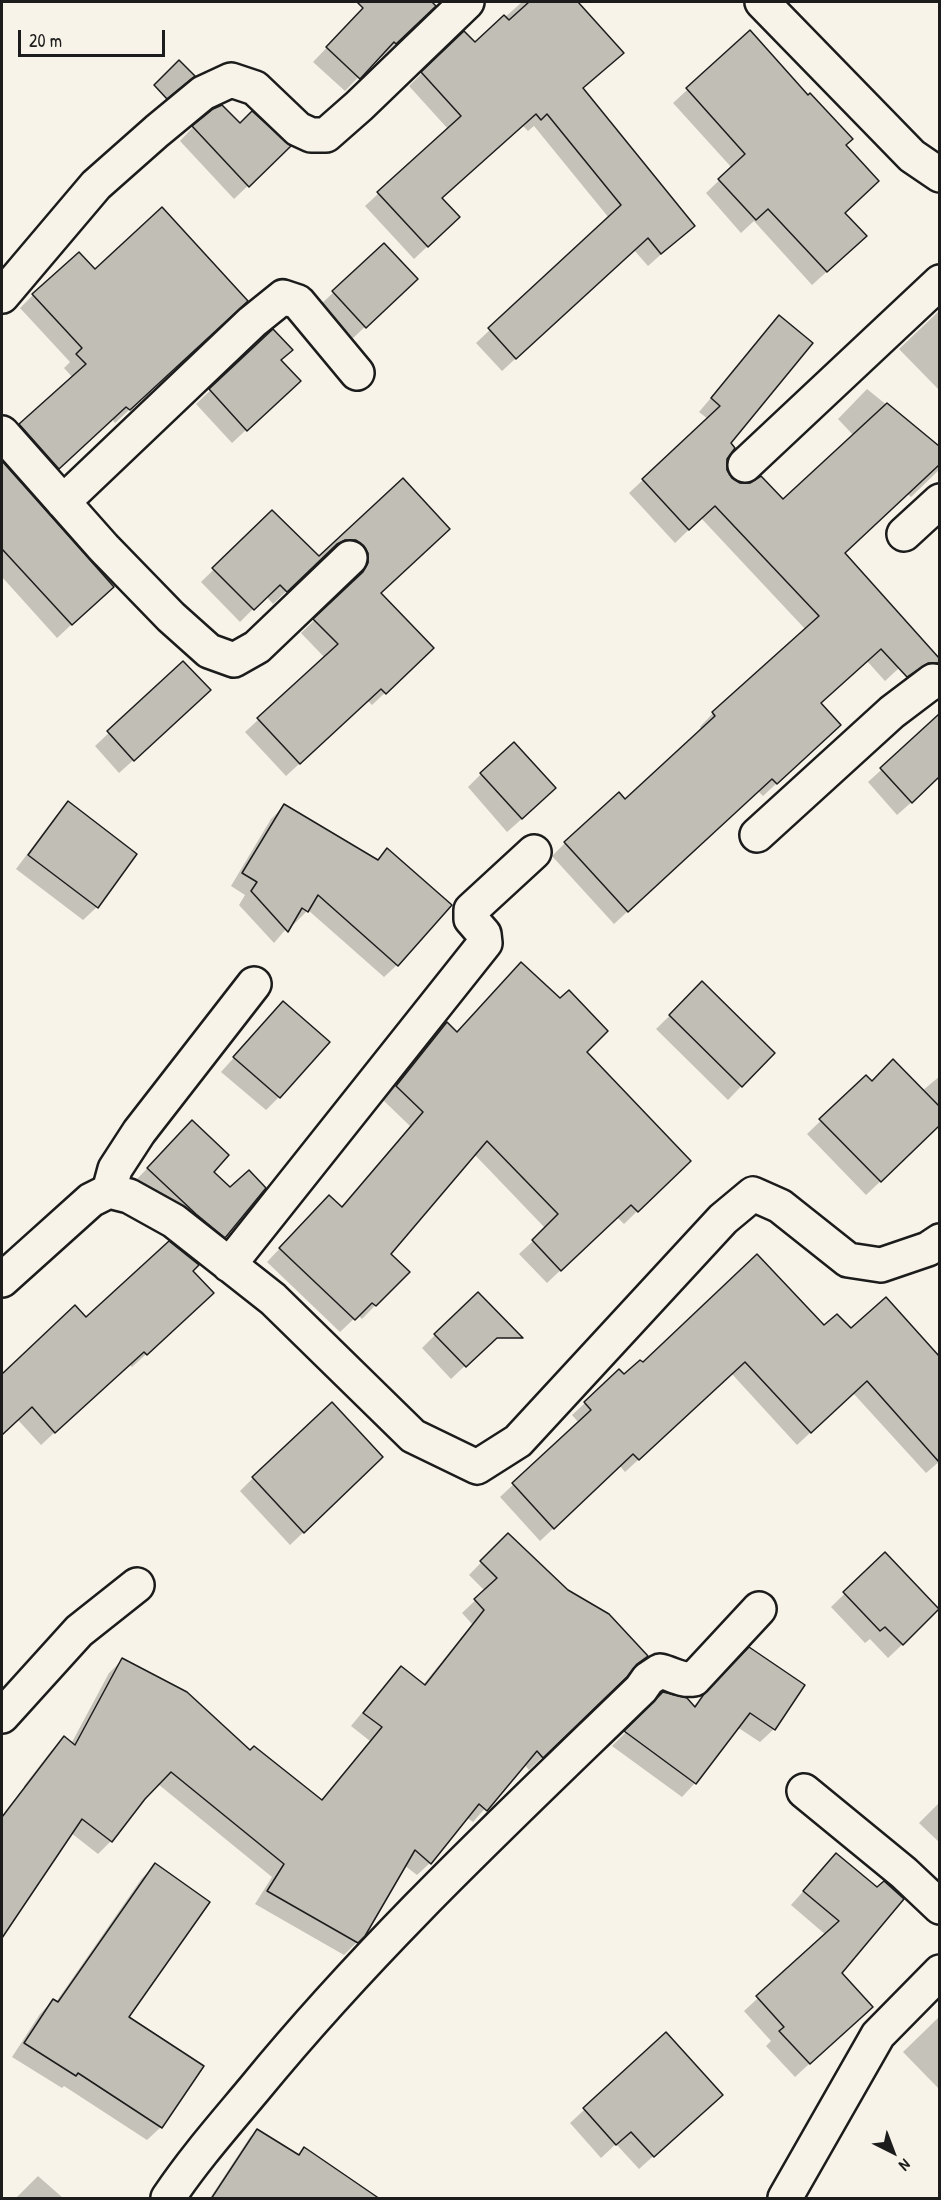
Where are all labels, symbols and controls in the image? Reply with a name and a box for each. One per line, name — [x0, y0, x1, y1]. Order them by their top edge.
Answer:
scale bar — [21, 18, 168, 56]
text: 20 m — [29, 28, 62, 53]
north arrow — [863, 2122, 923, 2182]
text: N — [895, 2154, 916, 2176]

